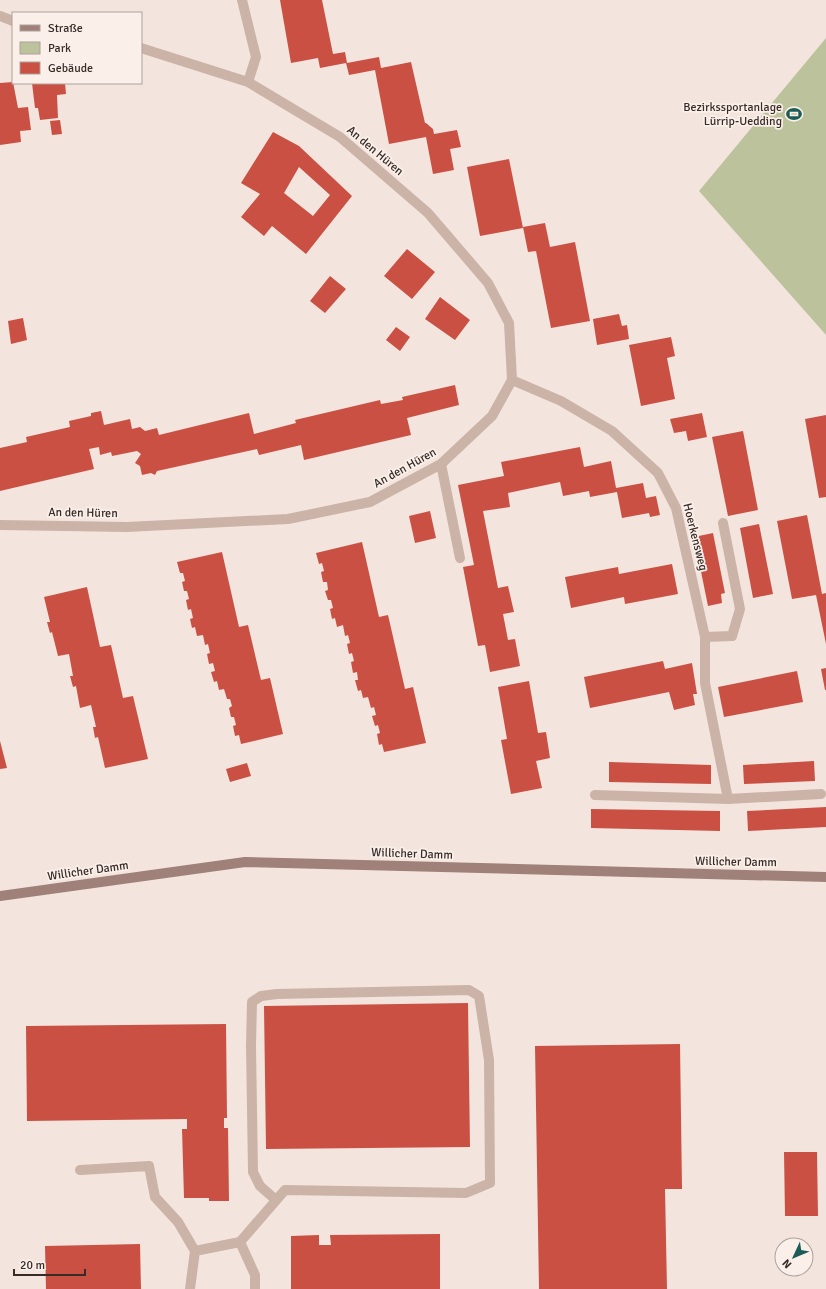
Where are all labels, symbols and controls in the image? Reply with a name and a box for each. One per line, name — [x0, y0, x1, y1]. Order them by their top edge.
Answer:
legend — [12, 12, 142, 84]
text: Straße — [48, 21, 83, 36]
text: Park — [48, 41, 71, 56]
text: Gebäude — [48, 61, 93, 76]
place label: Bezirkssportanlage Lürrip-Uedding — [683, 100, 782, 129]
sports icon: Bezirkssportanlage Lürrip-Uedding — [785, 105, 803, 123]
street label: An den Hüren — [344, 123, 406, 179]
street label: An den Hüren — [371, 445, 439, 491]
street label: Hoerkensweg — [679, 502, 711, 572]
street label: An den Hüren — [48, 505, 118, 521]
street label: Willicher Damm — [371, 845, 453, 863]
street label: Willicher Damm — [695, 854, 777, 870]
street label: Willicher Damm — [47, 858, 129, 884]
north arrow — [774, 1237, 814, 1277]
scale bar — [14, 1251, 85, 1277]
text: N — [780, 1256, 795, 1271]
text: 20 m — [20, 1258, 45, 1273]

